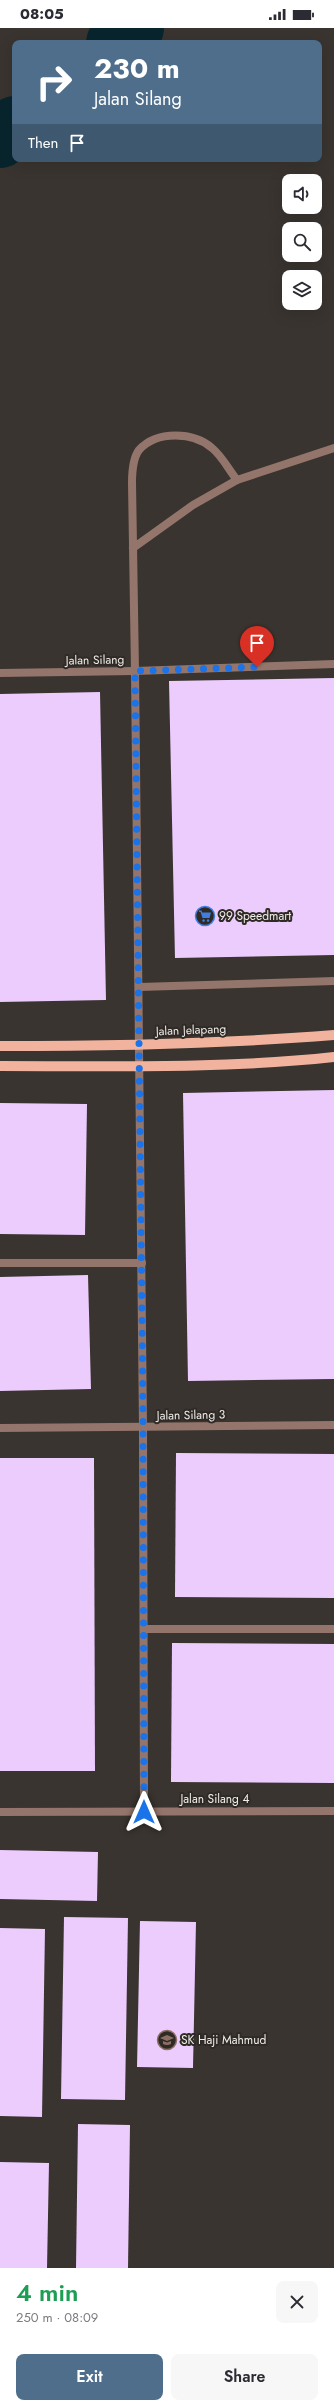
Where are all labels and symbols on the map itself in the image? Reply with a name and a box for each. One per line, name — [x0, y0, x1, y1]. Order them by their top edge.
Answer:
pin — [240, 626, 274, 667]
street label: Jalan Silang — [64, 650, 124, 670]
supermarket icon: 99 Speedmart — [194, 905, 216, 927]
place label: 99 Speedmart — [219, 907, 291, 925]
street label: Jalan Jelapang — [153, 1020, 227, 1040]
street label: Jalan Silang 3 — [155, 1405, 226, 1425]
street label: Jalan Silang 4 — [178, 1790, 250, 1808]
position arrow — [123, 1791, 165, 1833]
school or university icon: SK Haji Mahmud — [156, 2029, 178, 2051]
place label: SK Haji Mahmud — [181, 2031, 266, 2049]

